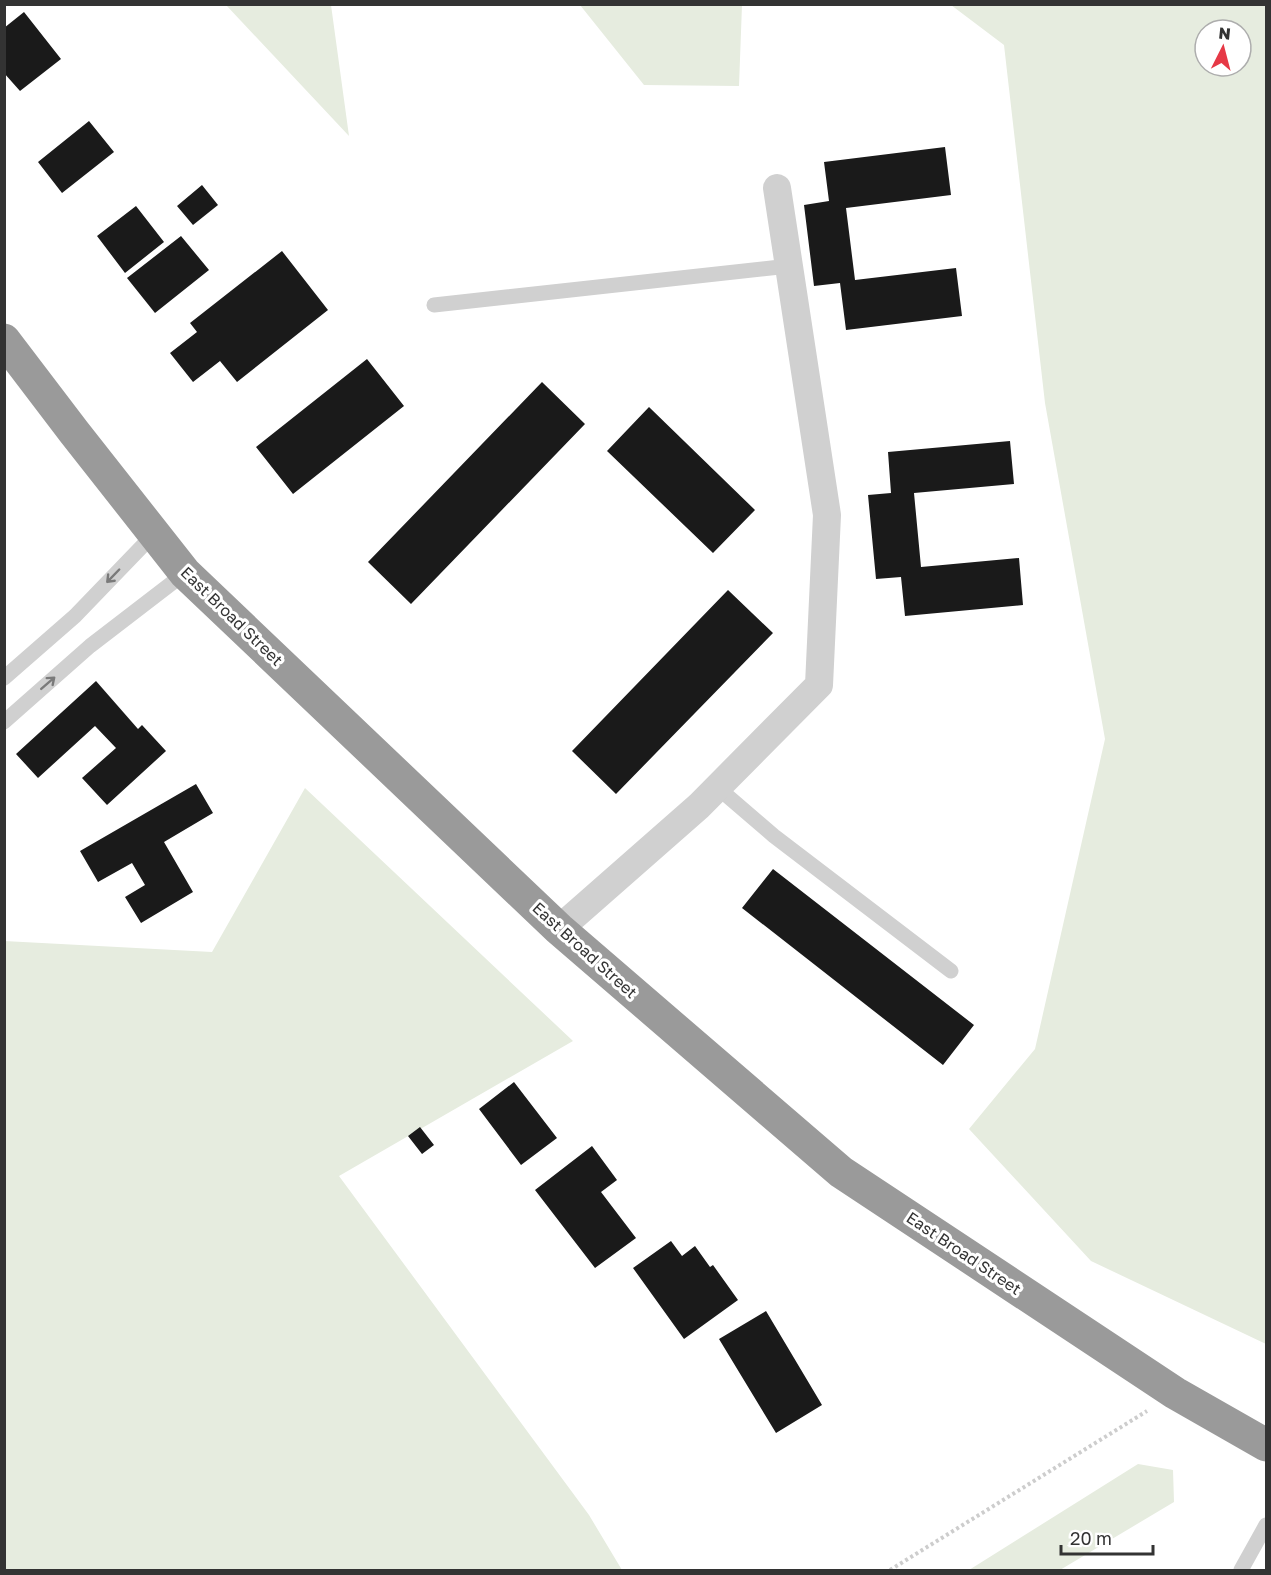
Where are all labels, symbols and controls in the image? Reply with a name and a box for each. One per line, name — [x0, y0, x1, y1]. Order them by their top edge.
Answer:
north arrow — [1193, 18, 1253, 78]
text: N — [1217, 23, 1232, 44]
street label: East Broad Street — [177, 562, 287, 670]
one-way arrow — [106, 568, 121, 583]
one-way arrow — [41, 676, 56, 690]
street label: East Broad Street — [528, 898, 642, 1002]
street label: East Broad Street — [903, 1207, 1025, 1299]
scale bar — [1061, 1518, 1152, 1556]
text: 20 m — [1070, 1527, 1112, 1549]

